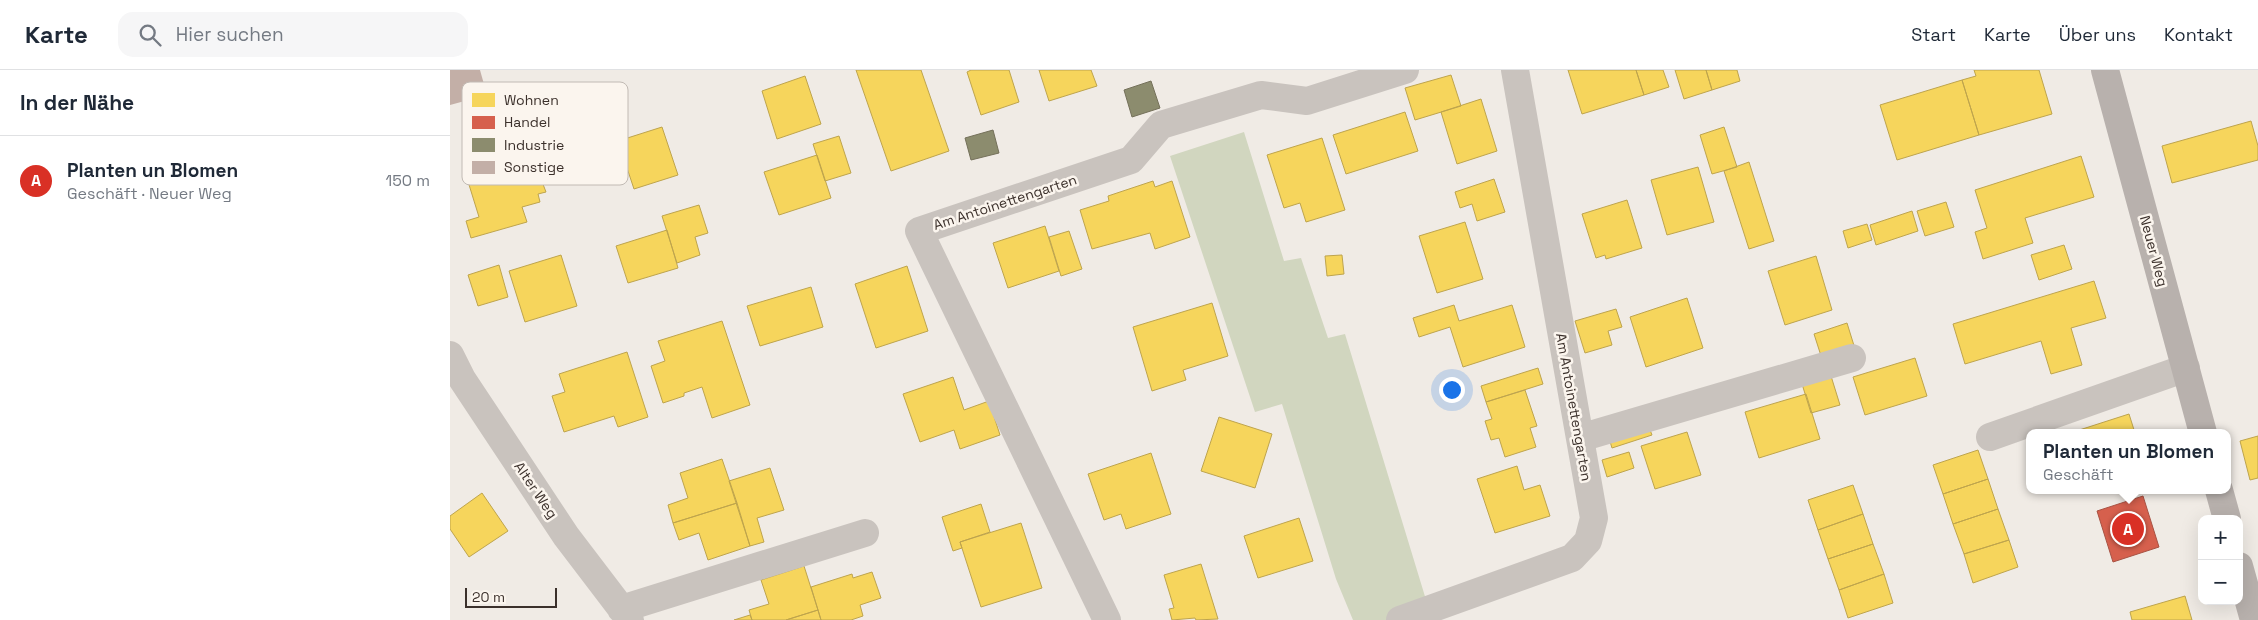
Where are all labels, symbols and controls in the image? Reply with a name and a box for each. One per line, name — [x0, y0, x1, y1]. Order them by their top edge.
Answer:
search box — [118, 12, 468, 57]
text: Karte — [25, 19, 88, 50]
icon: search — [136, 21, 164, 49]
text: Hier suchen — [176, 22, 284, 47]
text: Start — [1911, 23, 1956, 46]
text: Karte — [1984, 23, 2031, 46]
text: Über uns — [2059, 23, 2136, 46]
text: Kontakt — [2164, 23, 2233, 46]
legend — [462, 82, 628, 185]
text: In der Nähe — [20, 89, 134, 116]
text: Wohnen — [504, 91, 559, 109]
text: Handel — [504, 113, 551, 131]
text: Industrie — [504, 136, 564, 154]
text: Planten un Blomen — [67, 158, 238, 183]
text: Sonstige — [504, 158, 564, 176]
text: A — [31, 170, 41, 191]
text: 150 m — [386, 170, 430, 191]
street label: Am Antoinettengarten — [931, 170, 1079, 234]
text: Geschäft · Neuer Weg — [67, 183, 232, 204]
street label: Neuer Weg — [2136, 214, 2172, 288]
street label: Am Antoinettengarten — [1552, 332, 1596, 482]
your location — [1439, 377, 1465, 403]
popup — [2026, 429, 2231, 494]
text: Planten un Blomen — [2043, 439, 2214, 464]
street label: Alter Weg — [510, 458, 562, 522]
text: Geschäft — [2043, 464, 2114, 485]
pin: A — [2112, 510, 2144, 548]
map controls — [2198, 515, 2243, 605]
button: + — [2198, 515, 2243, 560]
button: − — [2198, 560, 2243, 605]
scale bar — [465, 585, 558, 608]
text: 20 m — [472, 588, 505, 606]

